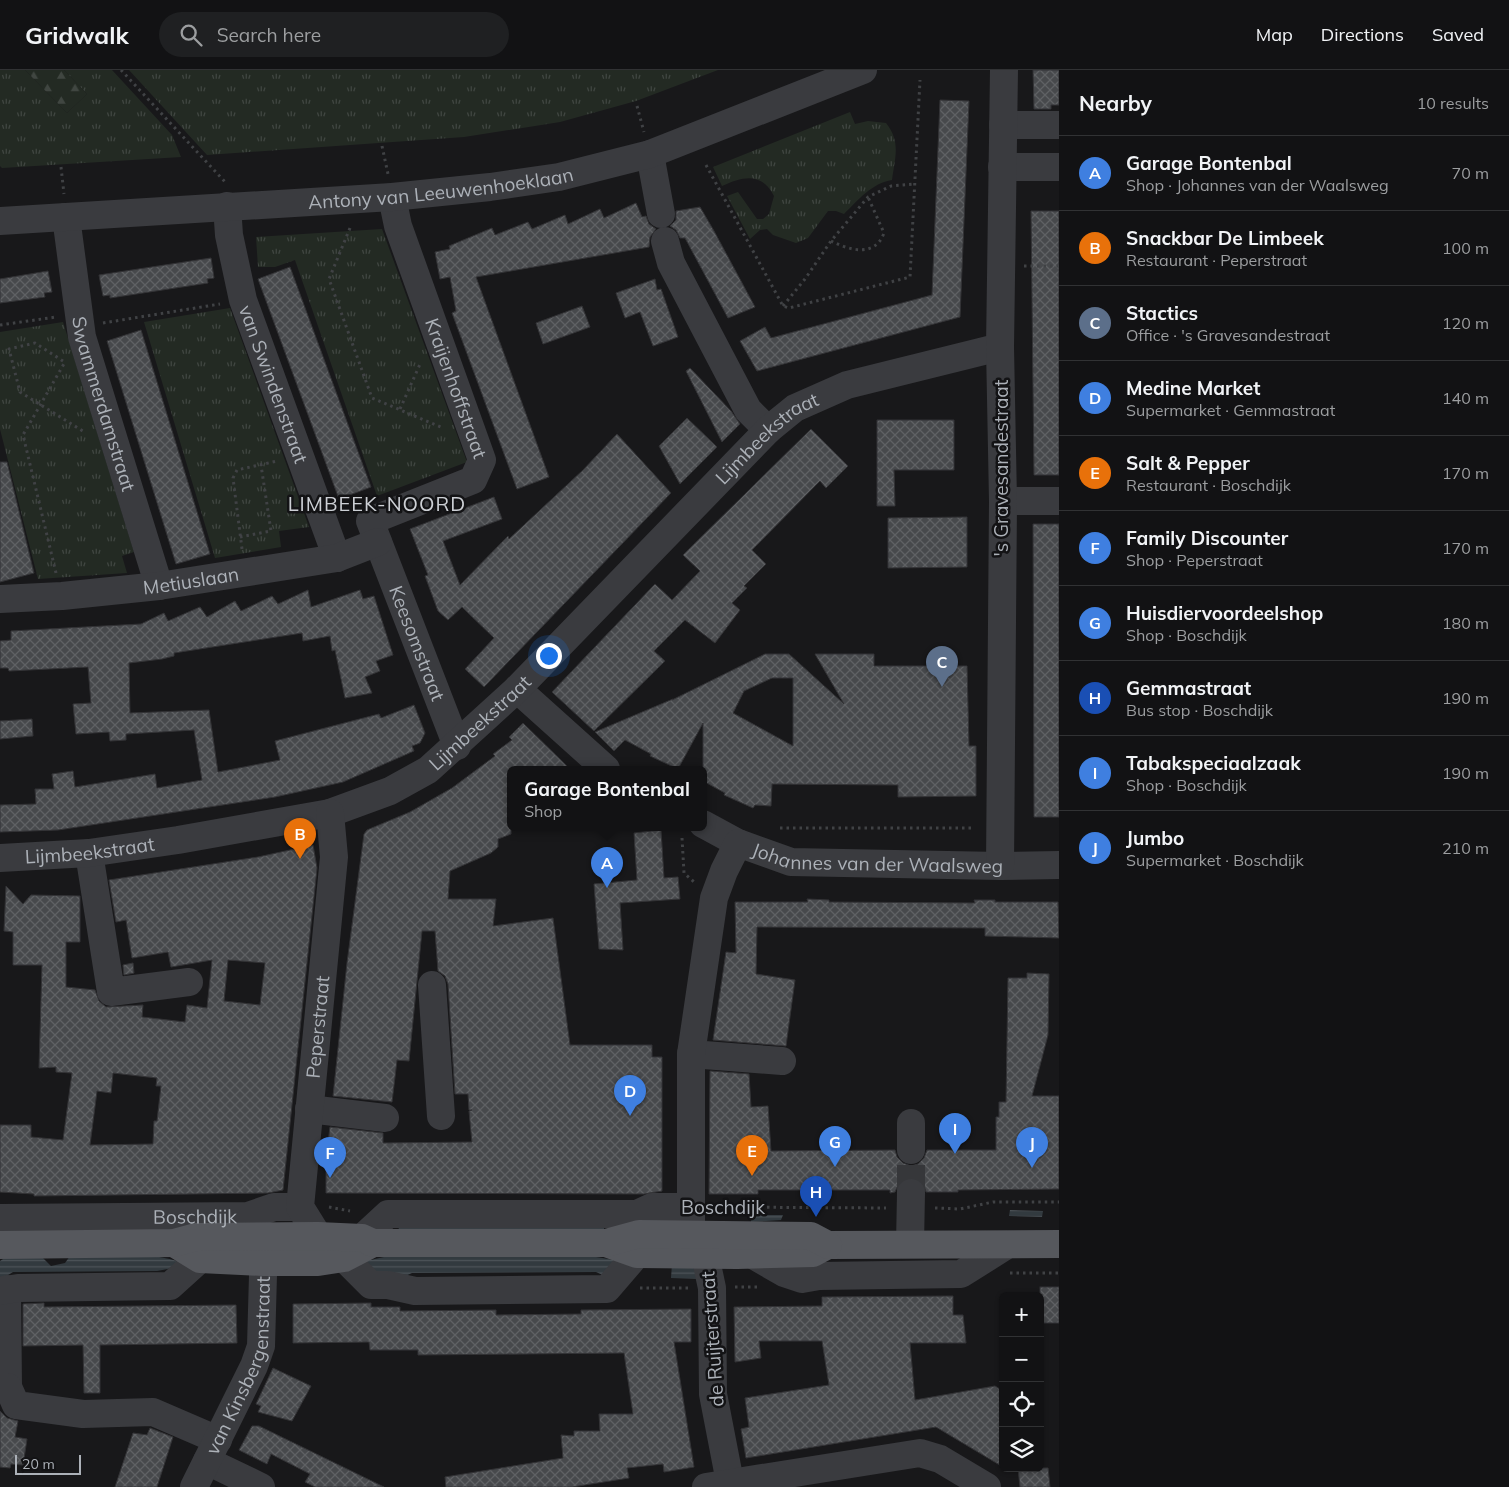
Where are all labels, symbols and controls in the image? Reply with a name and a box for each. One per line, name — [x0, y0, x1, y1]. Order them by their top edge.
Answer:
search box — [159, 12, 509, 57]
text: Gridwalk — [25, 20, 129, 50]
icon: search — [177, 21, 205, 49]
text: Search here — [217, 23, 321, 47]
text: Map — [1256, 23, 1293, 46]
text: Directions — [1321, 23, 1404, 46]
text: Saved — [1432, 23, 1484, 46]
text: Nearby — [1079, 90, 1152, 116]
text: 10 results — [1417, 93, 1489, 113]
text: Garage Bontenbal — [1126, 151, 1292, 175]
street label: Antony van Leeuwenhoeklaan — [307, 162, 576, 214]
text: A — [1089, 163, 1101, 183]
text: 70 m — [1452, 163, 1489, 183]
text: Shop · Johannes van der Waalsweg — [1126, 175, 1389, 195]
text: Snackbar De Limbeek — [1126, 226, 1324, 250]
text: B — [1089, 238, 1101, 258]
text: 100 m — [1442, 238, 1489, 258]
text: Restaurant · Peperstraat — [1126, 250, 1307, 270]
text: Stactics — [1126, 301, 1198, 325]
street label: van Swindenstraat — [234, 302, 314, 467]
text: C — [1090, 313, 1100, 333]
text: 120 m — [1442, 313, 1489, 333]
street label: Swammerdamstraat — [67, 315, 141, 495]
street label: Kraijenhoffstraat — [420, 315, 493, 462]
text: Office · 's Gravesandestraat — [1126, 325, 1330, 345]
text: Medine Market — [1126, 376, 1260, 400]
street label: 's Gravesandestraat — [989, 379, 1013, 556]
street label: Lijmbeekstraat — [710, 387, 823, 489]
text: D — [1089, 388, 1101, 408]
text: 140 m — [1442, 388, 1489, 408]
text: Supermarket · Gemmastraat — [1126, 400, 1335, 420]
text: Salt & Pepper — [1126, 451, 1250, 475]
text: E — [1090, 463, 1100, 483]
text: 170 m — [1442, 463, 1489, 483]
text: Restaurant · Boschdijk — [1126, 475, 1291, 495]
district label: LIMBEEK-NOORD — [288, 491, 466, 516]
text: Family Discounter — [1126, 526, 1288, 550]
text: F — [1090, 538, 1100, 558]
text: 170 m — [1442, 538, 1489, 558]
text: Shop · Peperstraat — [1126, 550, 1263, 570]
street label: Metiuslaan — [142, 562, 241, 600]
street label: Keesomstraat — [384, 582, 451, 705]
text: Huisdiervoordeelshop — [1126, 601, 1323, 625]
text: G — [1089, 613, 1101, 633]
text: 180 m — [1442, 613, 1489, 633]
text: Shop · Boschdijk — [1126, 625, 1247, 645]
your location — [536, 643, 562, 669]
pin: C — [926, 646, 958, 687]
street label: Lijmbeekstraat — [424, 670, 536, 775]
text: Gemmastraat — [1126, 676, 1251, 700]
text: H — [1089, 688, 1101, 708]
text: 190 m — [1442, 688, 1489, 708]
text: Bus stop · Boschdijk — [1126, 700, 1273, 720]
text: Tabakspeciaalzaak — [1126, 751, 1301, 775]
text: I — [1093, 763, 1097, 783]
text: 190 m — [1442, 763, 1489, 783]
popup — [507, 766, 707, 831]
text: Shop · Boschdijk — [1126, 775, 1247, 795]
text: Garage Bontenbal — [524, 777, 690, 801]
text: Shop — [524, 801, 562, 821]
pin: B — [284, 818, 316, 859]
text: Jumbo — [1126, 826, 1184, 850]
street label: Lijmbeekstraat — [24, 832, 156, 869]
street label: Johannes van der Waalsweg — [749, 837, 1003, 878]
text: J — [1092, 838, 1098, 858]
text: 210 m — [1442, 838, 1489, 858]
pin: A — [591, 847, 623, 888]
text: Supermarket · Boschdijk — [1126, 850, 1304, 870]
street label: Peperstraat — [301, 974, 334, 1079]
pin: D — [614, 1075, 646, 1116]
pin: I — [939, 1113, 971, 1154]
pin: G — [819, 1126, 851, 1167]
pin: J — [1016, 1127, 1048, 1168]
pin: E — [736, 1135, 768, 1176]
pin: F — [314, 1137, 346, 1178]
pin: H — [800, 1176, 832, 1217]
street label: Boschdijk — [681, 1195, 765, 1219]
street label: Boschdijk — [153, 1204, 237, 1229]
street label: de Ruijterstraat — [695, 1270, 729, 1408]
street label: van Kinsbergenstraat — [200, 1275, 275, 1458]
map controls — [999, 1292, 1044, 1472]
button: + — [999, 1292, 1044, 1337]
button: − — [999, 1337, 1044, 1382]
button: locate — [999, 1382, 1044, 1427]
button: layers — [999, 1427, 1044, 1472]
scale bar — [15, 1452, 81, 1475]
text: 20 m — [22, 1455, 55, 1473]

